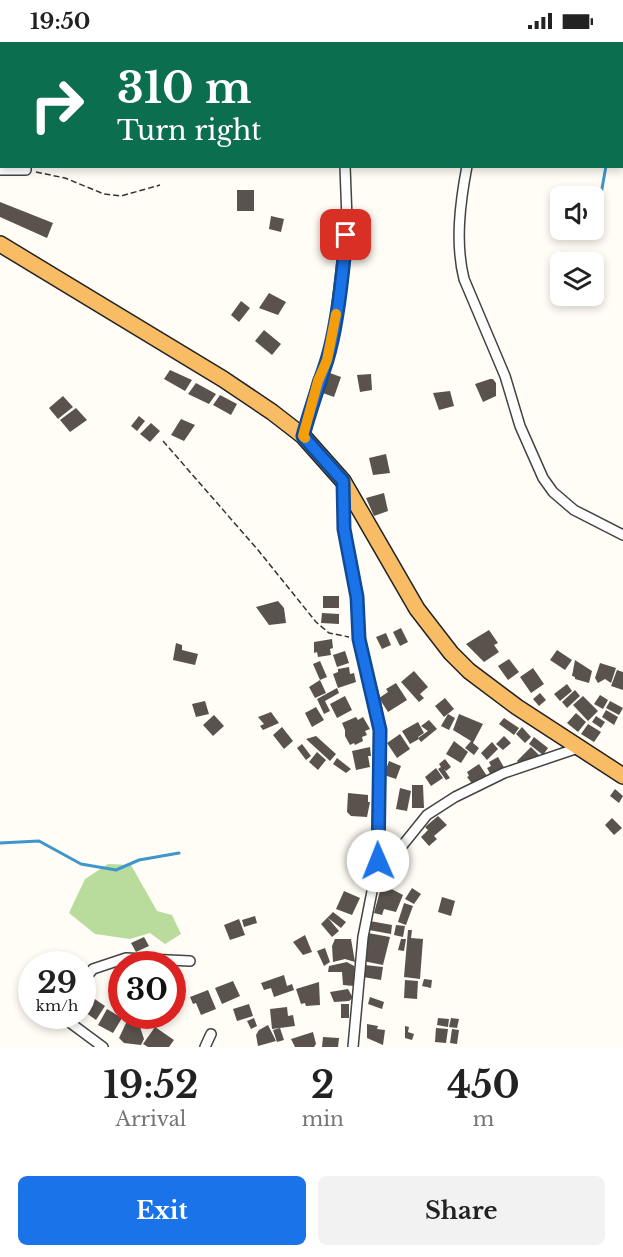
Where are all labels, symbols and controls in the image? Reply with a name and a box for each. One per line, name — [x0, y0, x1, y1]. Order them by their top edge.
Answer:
text: 19:50 — [30, 8, 90, 35]
text: 310 m — [117, 62, 251, 114]
icon: right — [18, 66, 96, 144]
text: Turn right — [117, 114, 261, 147]
map controls — [550, 186, 604, 306]
button: sound — [550, 186, 604, 240]
pin — [320, 209, 371, 260]
icon: arrive — [329, 218, 362, 251]
button: layers — [550, 252, 604, 306]
position arrow — [346, 829, 410, 893]
speed limit sign: 30 — [108, 951, 186, 1029]
text: 29 — [37, 964, 77, 1001]
text: km/h — [36, 996, 78, 1015]
text: 19:52 — [103, 1063, 198, 1108]
text: 2 — [311, 1063, 334, 1108]
text: 450 — [447, 1063, 520, 1108]
text: Arrival — [115, 1107, 186, 1131]
text: min — [302, 1107, 344, 1131]
text: m — [473, 1107, 494, 1131]
button: Exit — [18, 1176, 306, 1245]
button: Share — [318, 1176, 605, 1245]

